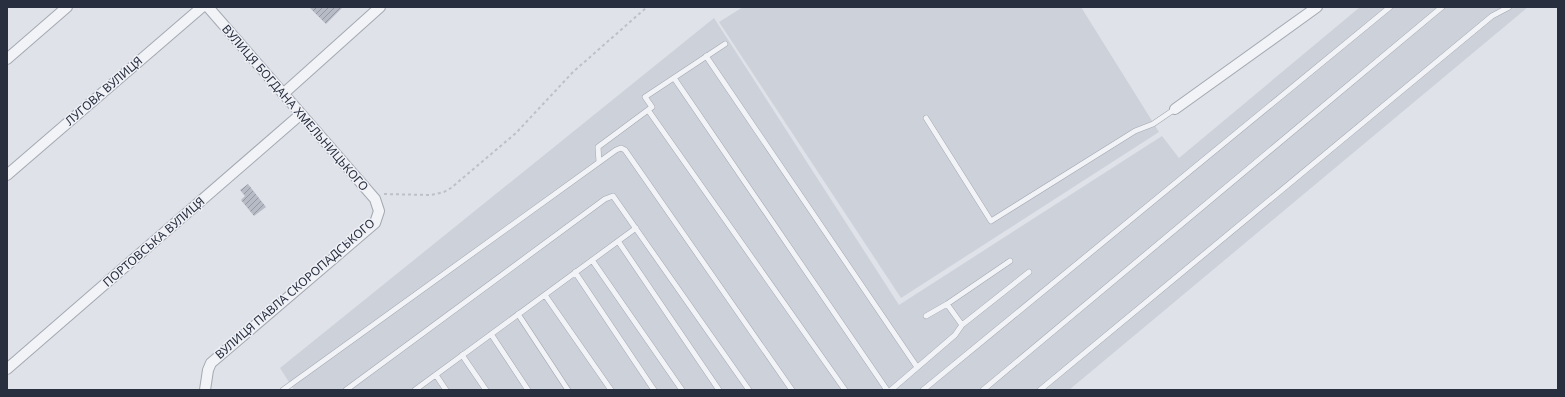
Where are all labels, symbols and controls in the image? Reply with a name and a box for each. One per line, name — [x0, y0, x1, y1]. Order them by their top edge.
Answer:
street label: ВУЛИЦЯ БОГДАНА ХМЕЛЬНИЦЬКОГО — [218, 21, 372, 195]
street label: ЛУГОВА ВУЛИЦЯ — [61, 52, 146, 129]
street label: ПОРТОВСЬКА ВУЛИЦЯ — [99, 193, 208, 291]
street label: ВУЛИЦЯ ПАВЛА СКОРОПАДСЬКОГО — [211, 214, 378, 363]

